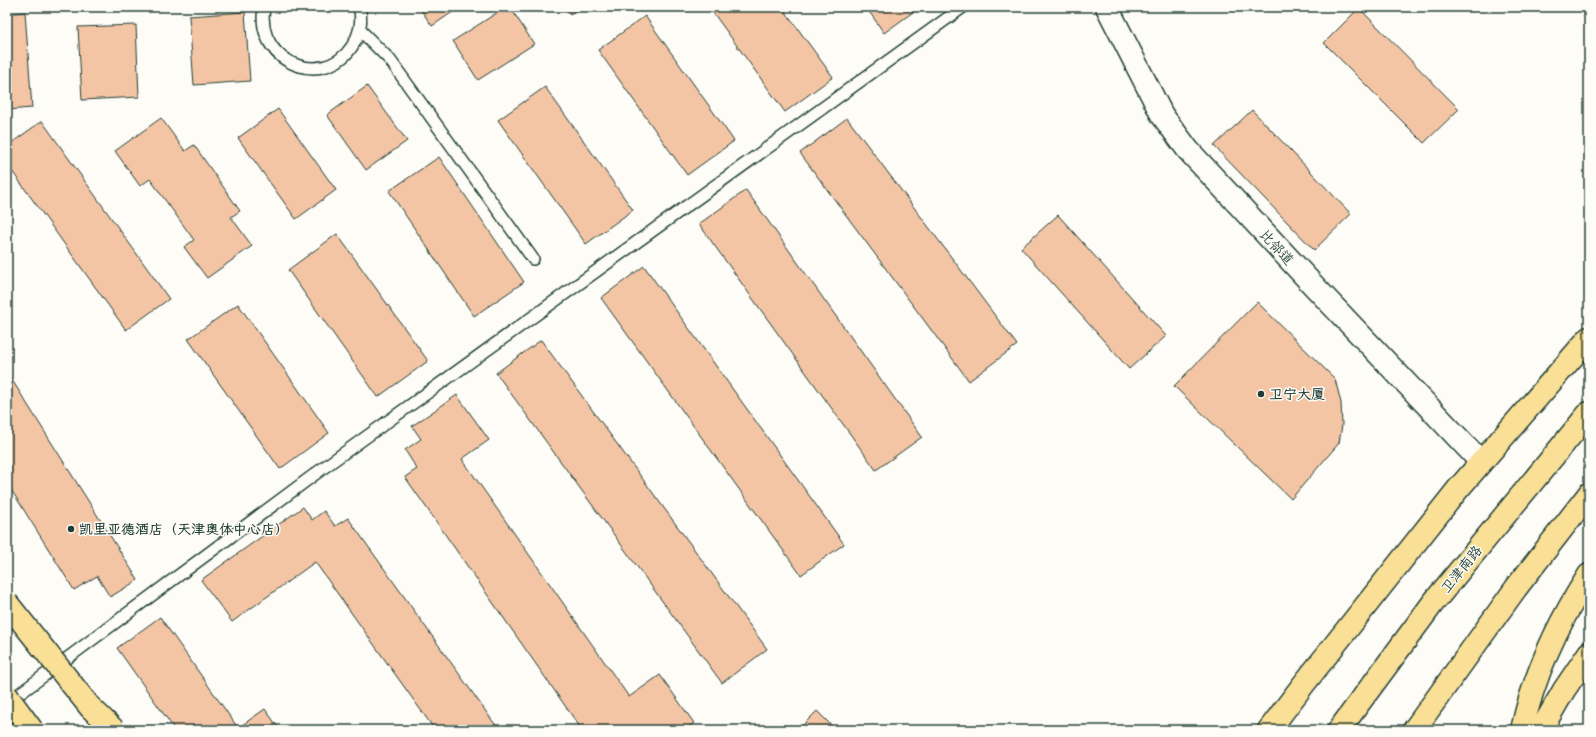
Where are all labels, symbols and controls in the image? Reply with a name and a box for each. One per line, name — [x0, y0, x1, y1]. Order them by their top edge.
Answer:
street label: 比邻道 — [1256, 226, 1298, 268]
place label: 卫宁大厦 — [1269, 385, 1325, 403]
marker: 卫宁大厦 — [1256, 389, 1266, 399]
place label: 凯里亚德酒店（天津奥体中心店） — [79, 520, 289, 538]
marker: 凯里亚德酒店（天津奥体中心店） — [66, 524, 76, 534]
street label: 卫津南路 — [1436, 542, 1486, 596]

